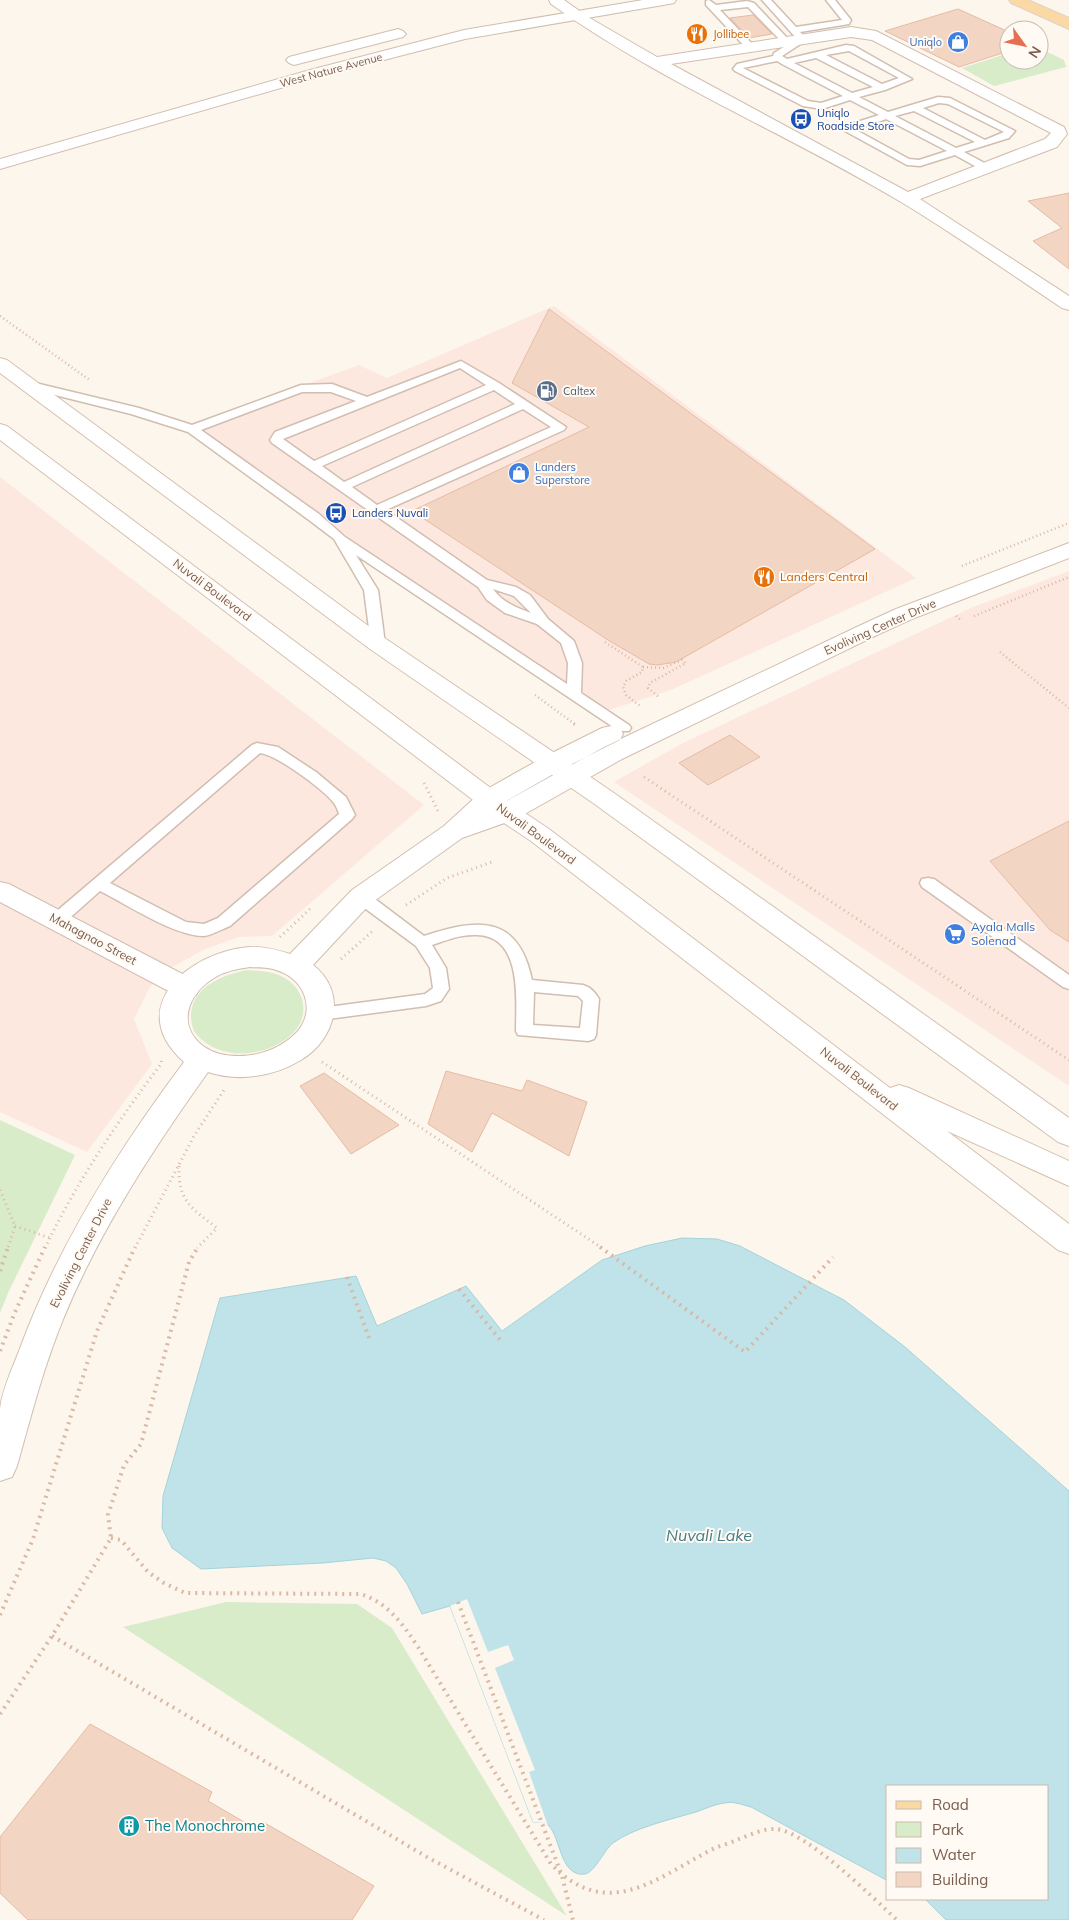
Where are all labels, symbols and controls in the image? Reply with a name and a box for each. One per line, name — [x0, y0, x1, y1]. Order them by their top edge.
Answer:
north arrow — [999, 20, 1049, 70]
restaurant icon: Jollibee — [685, 22, 709, 46]
place label: Jollibee — [713, 27, 749, 41]
shop icon: Uniqlo — [946, 30, 970, 54]
place label: Uniqlo — [909, 35, 942, 49]
text: N — [1024, 43, 1045, 61]
street label: West Nature Avenue — [278, 50, 384, 90]
place label: Uniqlo Roadside Store — [817, 106, 894, 133]
bus stop icon: Uniqlo Roadside Store — [789, 107, 813, 131]
fuel station icon: Caltex — [535, 379, 559, 403]
place label: Caltex — [563, 384, 595, 398]
place label: Landers Superstore — [535, 460, 590, 487]
shop icon: Landers Superstore — [507, 461, 531, 485]
bus stop icon: Landers Nuvali — [324, 501, 348, 525]
place label: Landers Nuvali — [352, 506, 428, 520]
street label: Nuvali Boulevard — [170, 555, 254, 624]
restaurant icon: Landers Central — [752, 565, 776, 589]
place label: Landers Central — [780, 569, 868, 584]
street label: Evoliving Center Drive — [822, 595, 938, 658]
street label: Nuvali Boulevard — [494, 800, 579, 867]
street label: Mahagnao Street — [47, 909, 139, 968]
place label: Ayala Malls Solenad — [971, 919, 1035, 948]
supermarket icon: Ayala Malls Solenad — [943, 922, 967, 946]
street label: Nuvali Boulevard — [818, 1044, 901, 1114]
street label: Evoliving Center Drive — [46, 1195, 115, 1310]
water label: Nuvali Lake — [666, 1525, 752, 1545]
legend — [886, 1785, 1049, 1900]
text: Road — [932, 1795, 969, 1814]
building icon: The Monochrome — [117, 1814, 141, 1838]
place label: The Monochrome — [145, 1816, 265, 1835]
text: Park — [932, 1820, 964, 1839]
text: Water — [932, 1845, 976, 1864]
text: Building — [932, 1870, 988, 1889]

